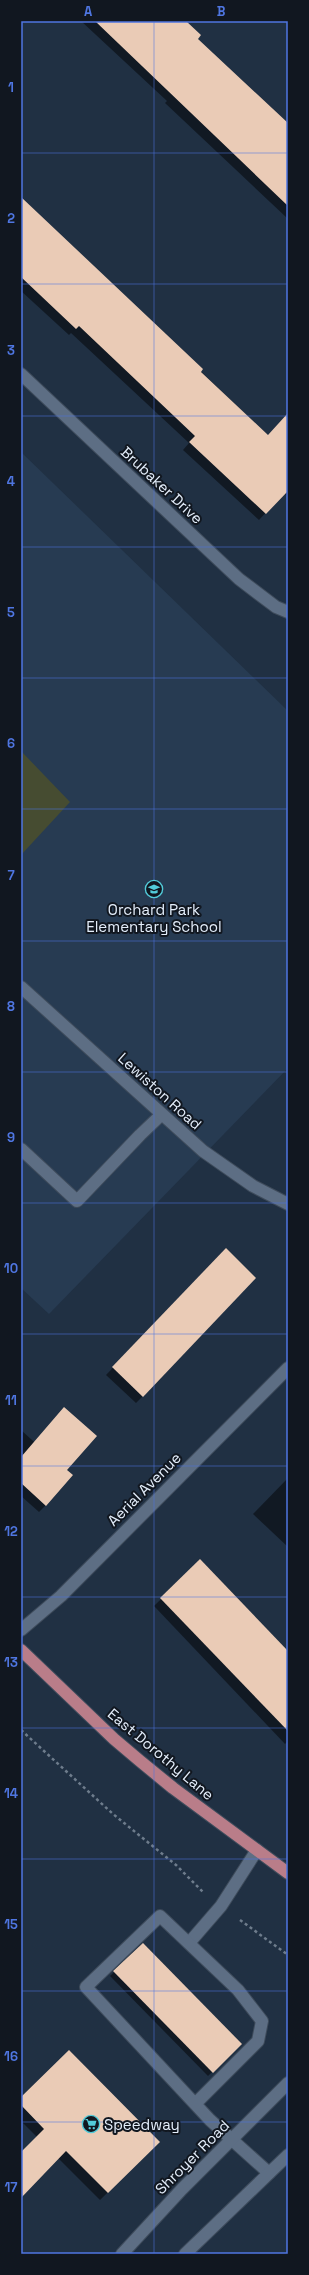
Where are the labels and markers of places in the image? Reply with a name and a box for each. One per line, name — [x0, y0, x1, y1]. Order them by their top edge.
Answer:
school or university icon: Orchard Park Elementary School — [144, 879, 164, 899]
place label: Orchard Park Elementary School — [86, 900, 222, 936]
supermarket icon: Speedway — [81, 2114, 101, 2134]
place label: Speedway — [104, 2115, 180, 2134]

